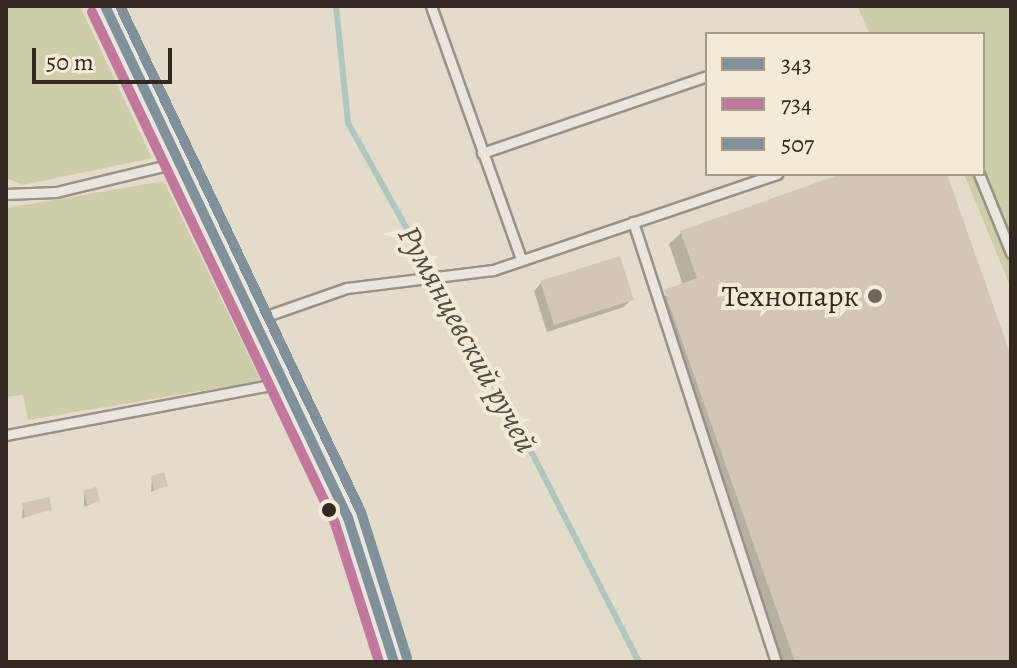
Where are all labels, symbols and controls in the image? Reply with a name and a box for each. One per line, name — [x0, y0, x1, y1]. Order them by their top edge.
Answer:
scale bar — [36, 32, 176, 82]
legend — [705, 32, 985, 176]
text: 50 m — [46, 46, 94, 78]
text: 343 — [781, 48, 812, 80]
text: 734 — [781, 88, 812, 120]
text: 507 — [781, 128, 814, 160]
water label: Румянцевский ручей — [390, 219, 546, 459]
place label: Технопарк — [722, 278, 859, 314]
marker: Технопарк — [866, 287, 884, 305]
unlabelled marker — [321, 502, 337, 518]

